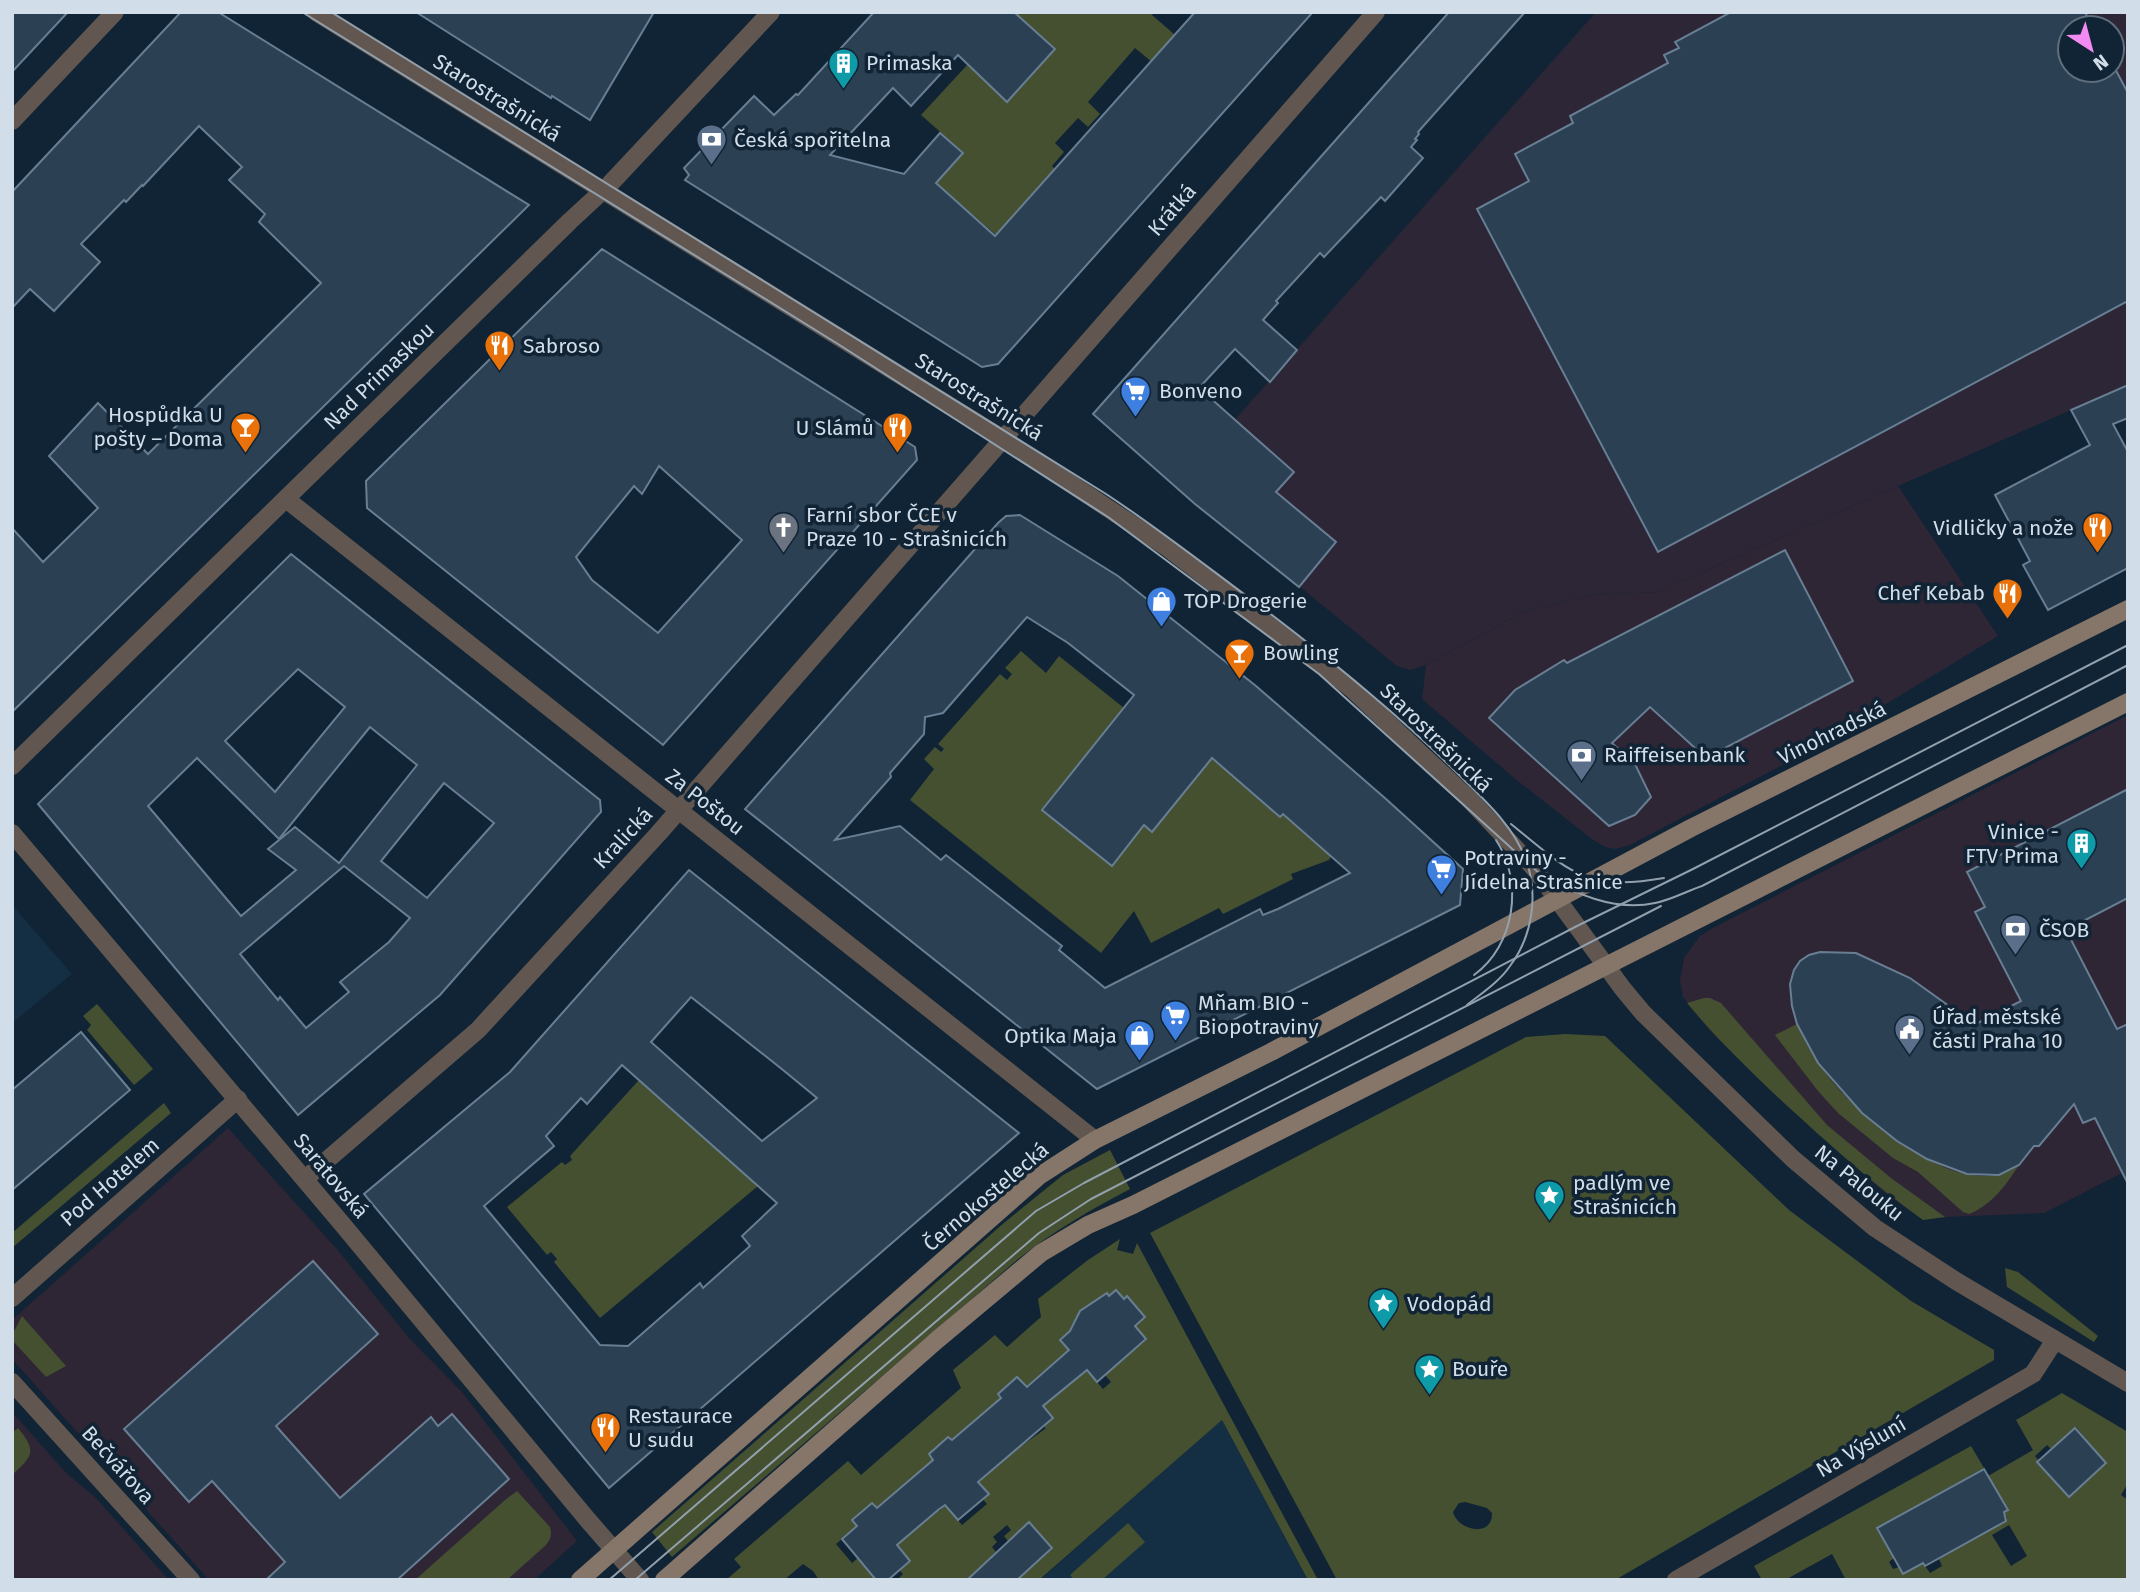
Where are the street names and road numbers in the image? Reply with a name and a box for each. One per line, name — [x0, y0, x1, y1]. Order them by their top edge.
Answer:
street label: Starostrašnická — [428, 48, 566, 148]
street label: Krátká — [1142, 179, 1202, 241]
street label: Nad Primaskou — [318, 317, 440, 435]
street label: Starostrašnická — [910, 347, 1048, 447]
street label: Starostrašnická — [1374, 678, 1498, 798]
street label: Vinohradská — [1773, 696, 1891, 770]
street label: Za Poštou — [660, 763, 750, 841]
street label: Kralická — [588, 802, 658, 874]
street label: Saratovská — [288, 1128, 374, 1224]
street label: Pod Hotelem — [55, 1132, 165, 1232]
street label: Černokostelecká — [918, 1137, 1054, 1257]
street label: Na Palouku — [1809, 1139, 1909, 1227]
street label: Na Výsluní — [1811, 1411, 1911, 1483]
street label: Bečvářova — [76, 1420, 160, 1510]

